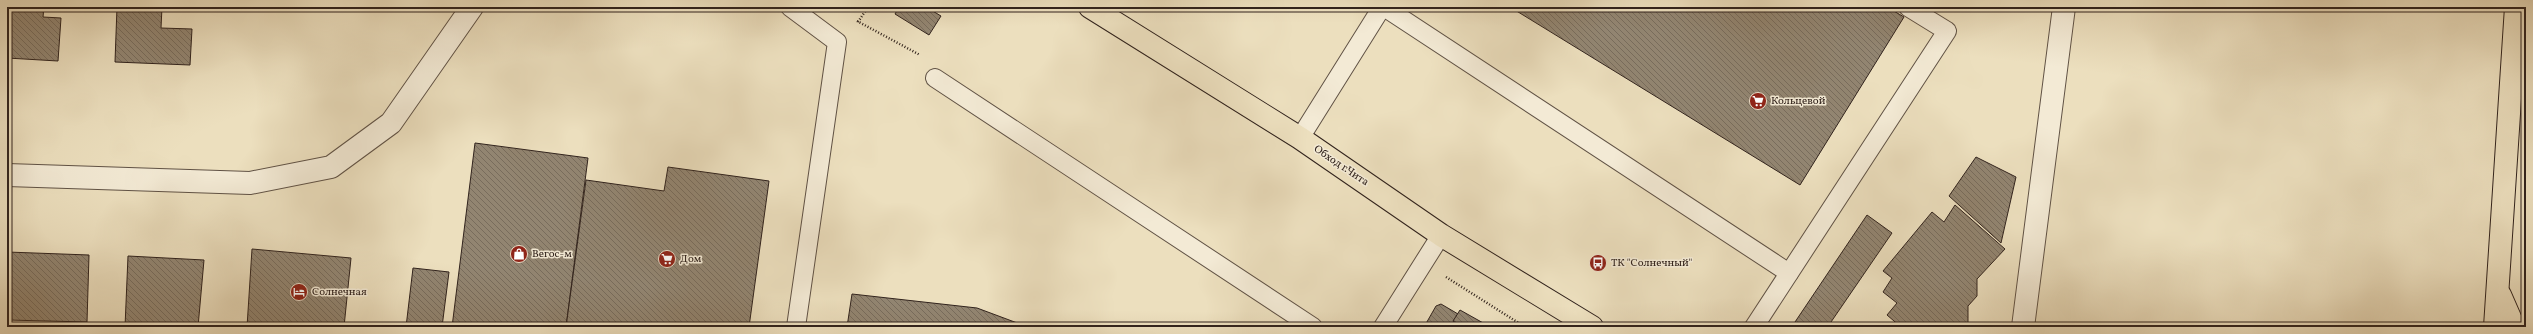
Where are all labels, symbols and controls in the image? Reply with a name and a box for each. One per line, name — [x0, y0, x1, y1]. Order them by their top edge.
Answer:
supermarket icon: Кольцевой — [1748, 91, 1768, 111]
place label: Кольцевой — [1771, 94, 1826, 109]
street label: Обход г.Чита — [1310, 142, 1372, 190]
shop icon: Вегос-м — [509, 244, 529, 264]
place label: Вегос-м — [532, 247, 572, 262]
supermarket icon: Дом — [657, 249, 677, 269]
place label: Дом — [680, 252, 702, 267]
bus stop icon: ТК "Солнечный" — [1588, 253, 1608, 273]
place label: ТК "Солнечный" — [1611, 256, 1692, 271]
hotel icon: Солнечная — [289, 282, 309, 302]
place label: Солнечная — [312, 285, 367, 300]

